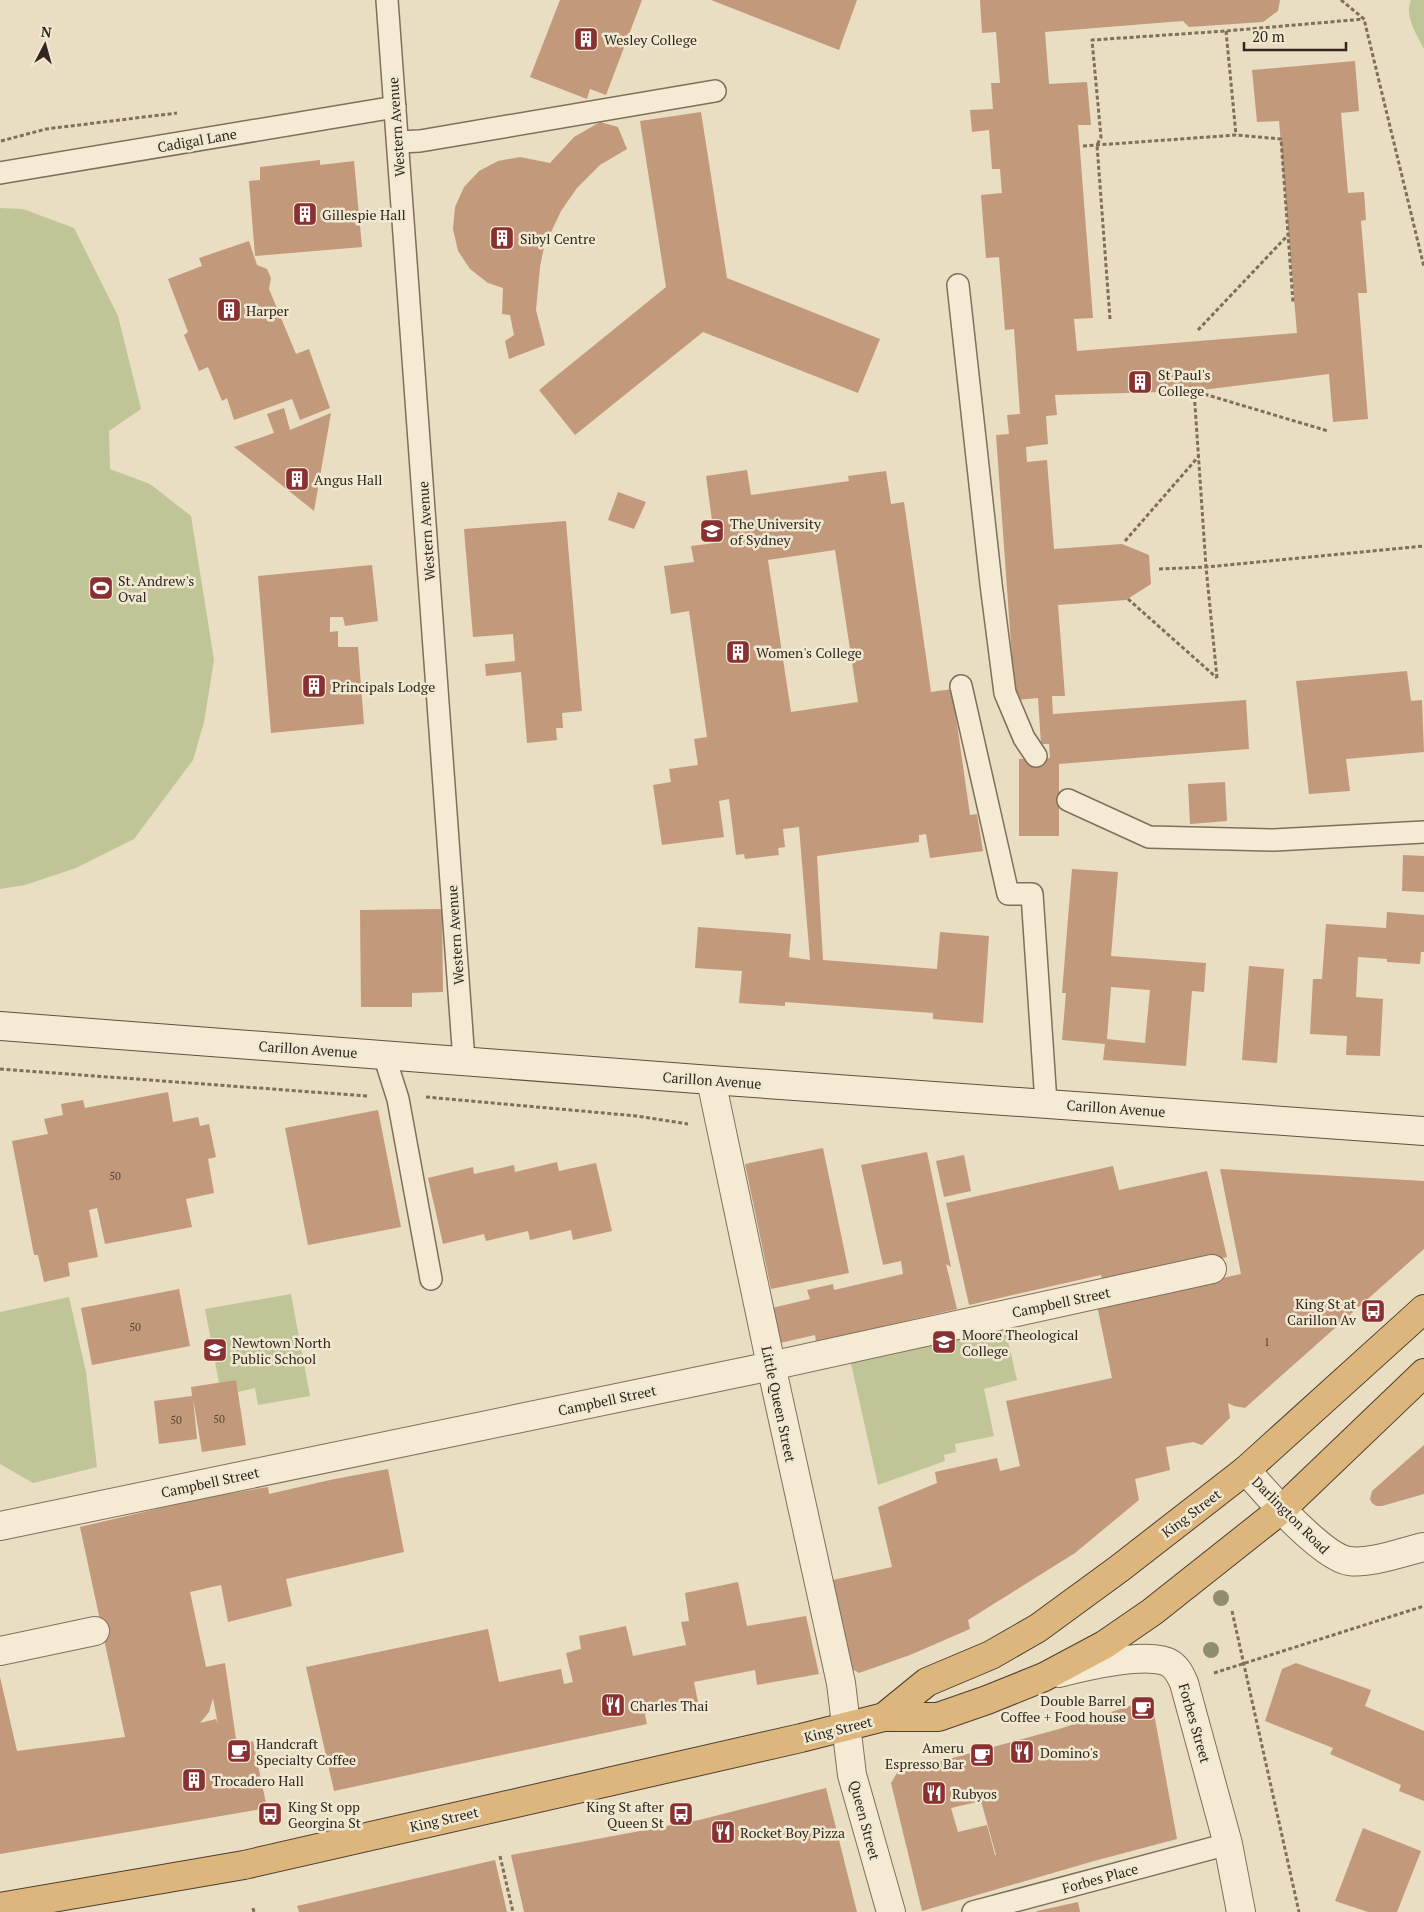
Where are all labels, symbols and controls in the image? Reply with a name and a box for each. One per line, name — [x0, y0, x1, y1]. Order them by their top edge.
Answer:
north arrow — [20, 20, 70, 70]
scale bar — [1244, 20, 1346, 52]
text: N — [40, 22, 53, 42]
building icon: Wesley College — [573, 26, 599, 52]
text: 20 m — [1252, 26, 1285, 46]
place label: Wesley College — [604, 30, 697, 49]
street label: Western Avenue — [383, 76, 409, 178]
street label: Cadigal Lane — [156, 124, 238, 156]
building icon: Gillespie Hall — [292, 201, 318, 227]
place label: Gillespie Hall — [322, 205, 406, 224]
building icon: Sibyl Centre — [489, 225, 515, 251]
place label: Sibyl Centre — [520, 229, 595, 248]
building icon: Harper — [216, 297, 242, 323]
place label: Harper — [246, 301, 290, 320]
place label: St Paul's College — [1158, 365, 1211, 400]
building icon: St Paul's College — [1127, 369, 1153, 395]
building icon: Angus Hall — [284, 466, 310, 492]
place label: Angus Hall — [314, 470, 382, 489]
street label: Western Avenue — [413, 480, 439, 582]
place label: The University of Sydney — [730, 514, 822, 549]
school or university icon: The University of Sydney — [699, 518, 725, 544]
place label: St. Andrew's Oval — [118, 571, 194, 606]
sports icon: St. Andrew's Oval — [88, 575, 114, 601]
building icon: Women's College — [725, 639, 751, 665]
place label: Women's College — [756, 643, 862, 662]
building icon: Principals Lodge — [301, 673, 327, 699]
place label: Principals Lodge — [332, 677, 435, 696]
street label: Western Avenue — [442, 884, 468, 986]
street label: Carillon Avenue — [258, 1036, 358, 1062]
street label: Carillon Avenue — [662, 1067, 762, 1093]
street label: Carillon Avenue — [1066, 1095, 1166, 1121]
house number: 50 — [109, 1169, 121, 1183]
street label: Campbell Street — [1010, 1282, 1113, 1322]
place label: King St at Carillon Av — [1287, 1294, 1357, 1329]
bus stop icon: King St at Carillon Av — [1360, 1298, 1386, 1324]
house number: 50 — [129, 1320, 141, 1334]
place label: Moore Theological College — [962, 1325, 1078, 1360]
school or university icon: Moore Theological College — [931, 1329, 957, 1355]
place label: Newtown North Public School — [232, 1333, 331, 1368]
house number: 1 — [1264, 1335, 1270, 1349]
school or university icon: Newtown North Public School — [202, 1337, 228, 1363]
street label: Little Queen Street — [757, 1344, 801, 1465]
street label: Campbell Street — [556, 1380, 659, 1420]
house number: 50 — [213, 1412, 225, 1426]
house number: 50 — [170, 1413, 182, 1427]
street label: Campbell Street — [159, 1462, 262, 1502]
street label: Darlington Road — [1248, 1472, 1334, 1558]
street label: King Street — [1157, 1484, 1225, 1542]
street label: Forbes Street — [1175, 1681, 1216, 1766]
place label: Double Barrel Coffee + Food house — [1001, 1691, 1126, 1726]
restaurant icon: Charles Thai — [600, 1692, 626, 1718]
cafe icon: Double Barrel Coffee + Food house — [1130, 1695, 1156, 1721]
place label: Charles Thai — [630, 1696, 709, 1715]
street label: King Street — [802, 1711, 875, 1747]
place label: Handcraft Specialty Coffee — [256, 1734, 356, 1769]
cafe icon: Handcraft Specialty Coffee — [226, 1738, 252, 1764]
place label: Ameru Espresso Bar — [885, 1738, 965, 1773]
restaurant icon: Domino's — [1009, 1739, 1035, 1765]
cafe icon: Ameru Espresso Bar — [969, 1742, 995, 1768]
place label: Domino's — [1040, 1743, 1098, 1762]
building icon: Trocadero Hall — [181, 1767, 207, 1793]
place label: Trocadero Hall — [212, 1771, 304, 1790]
street label: Queen Street — [845, 1778, 885, 1863]
restaurant icon: Rubyos — [921, 1780, 947, 1806]
place label: Rubyos — [952, 1784, 997, 1803]
place label: King St opp Georgina St — [288, 1797, 362, 1832]
place label: King St after Queen St — [586, 1797, 665, 1832]
bus stop icon: King St opp Georgina St — [257, 1801, 283, 1827]
bus stop icon: King St after Queen St — [668, 1801, 694, 1827]
street label: King Street — [408, 1802, 481, 1836]
restaurant icon: Rocket Boy Pizza — [710, 1819, 736, 1845]
place label: Rocket Boy Pizza — [740, 1823, 845, 1842]
street label: Forbes Place — [1060, 1859, 1140, 1897]

